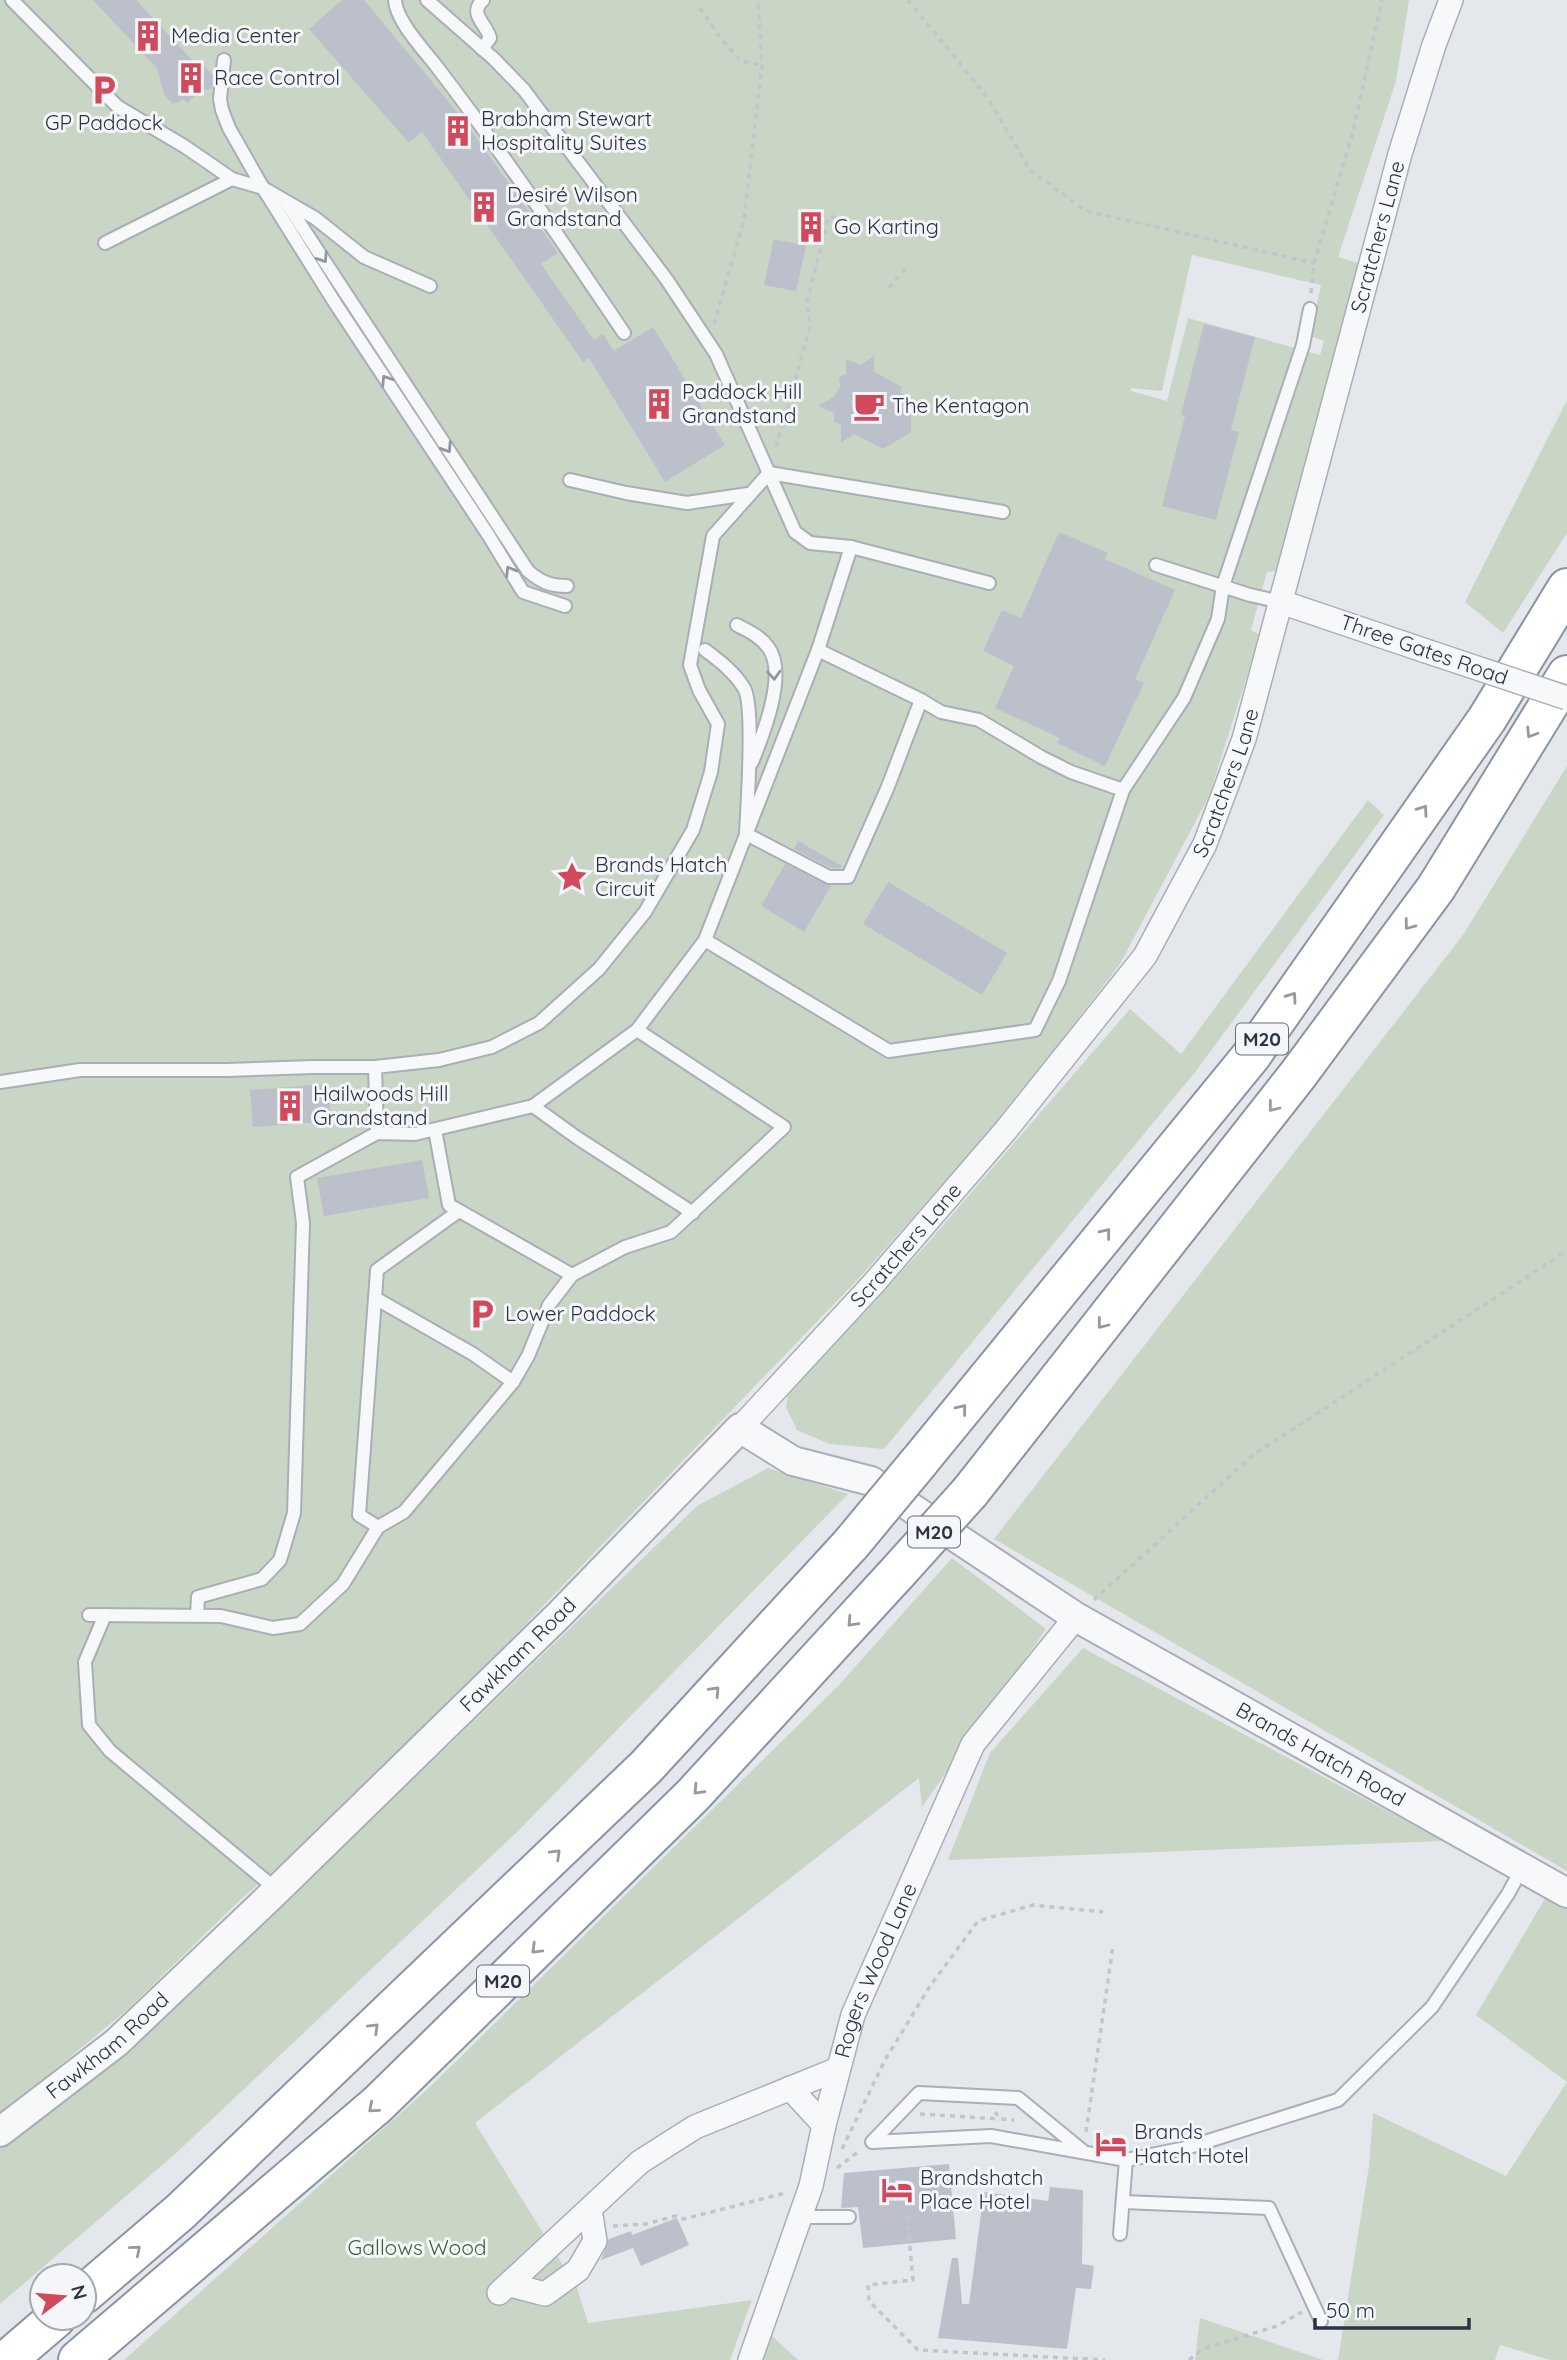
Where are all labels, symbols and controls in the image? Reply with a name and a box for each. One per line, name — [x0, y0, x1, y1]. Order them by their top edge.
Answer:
building icon: Media Center — [131, 19, 165, 53]
place label: Media Center — [171, 22, 301, 48]
building icon: Race Control — [174, 61, 208, 95]
place label: Race Control — [214, 64, 340, 90]
parking icon: GP Paddock — [87, 73, 121, 107]
place label: Brabham Stewart Hospitality Suites — [481, 105, 652, 155]
place label: GP Paddock — [45, 109, 163, 135]
building icon: Brabham Stewart Hospitality Suites — [441, 114, 475, 148]
street label: Scratchers Lane — [1344, 158, 1410, 316]
place label: Desiré Wilson Grandstand — [507, 181, 638, 231]
building icon: Desiré Wilson Grandstand — [467, 190, 501, 224]
building icon: Go Karting — [794, 210, 828, 244]
place label: Go Karting — [834, 213, 939, 239]
one-way arrow — [314, 250, 327, 263]
one-way arrow — [382, 375, 394, 388]
place label: Paddock Hill Grandstand — [682, 378, 802, 428]
building icon: Paddock Hill Grandstand — [642, 387, 676, 421]
cafe icon: The Kentagon — [852, 389, 886, 423]
place label: The Kentagon — [892, 392, 1029, 418]
one-way arrow — [439, 441, 452, 454]
one-way arrow — [506, 565, 519, 578]
street label: Three Gates Road — [1337, 608, 1512, 690]
one-way arrow — [766, 670, 781, 681]
street label: Scratchers Lane — [1186, 705, 1264, 862]
one-way arrow — [1527, 725, 1540, 738]
one-way arrow — [1415, 805, 1428, 818]
place label: Brands Hatch Circuit — [595, 851, 727, 901]
place icon: Brands Hatch Circuit — [555, 860, 589, 894]
one-way arrow — [1405, 917, 1417, 929]
one-way arrow — [1284, 992, 1296, 1005]
road number: M20 — [1236, 1023, 1288, 1054]
place label: Hailwoods Hill Grandstand — [313, 1080, 449, 1130]
building icon: Hailwoods Hill Grandstand — [273, 1089, 307, 1123]
one-way arrow — [1268, 1099, 1281, 1111]
street label: Scratchers Lane — [844, 1177, 967, 1312]
one-way arrow — [1098, 1228, 1110, 1241]
parking icon: Lower Paddock — [465, 1297, 499, 1331]
place label: Lower Paddock — [505, 1300, 656, 1326]
one-way arrow — [1097, 1316, 1110, 1329]
one-way arrow — [954, 1405, 966, 1418]
road number: M20 — [908, 1516, 960, 1548]
street label: Fawkham Road — [454, 1592, 581, 1717]
one-way arrow — [848, 1614, 861, 1627]
one-way arrow — [707, 1686, 720, 1699]
street label: Brands Hatch Road — [1232, 1696, 1410, 1812]
one-way arrow — [693, 1782, 706, 1795]
one-way arrow — [548, 1849, 561, 1862]
street label: Rogers Wood Lane — [828, 1879, 922, 2060]
one-way arrow — [531, 1941, 544, 1954]
road number: M20 — [477, 1966, 529, 1996]
street label: Fawkham Road — [40, 1986, 174, 2104]
one-way arrow — [366, 2024, 379, 2037]
one-way arrow — [368, 2100, 381, 2112]
place label: Brands Hatch Hotel — [1134, 2118, 1249, 2168]
hotel icon: Brands Hatch Hotel — [1094, 2127, 1128, 2161]
place label: Brandshatch Place Hotel — [920, 2164, 1043, 2214]
hotel icon: Brandshatch Place Hotel — [880, 2173, 914, 2207]
park label: Gallows Wood — [347, 2234, 487, 2260]
one-way arrow — [128, 2246, 141, 2258]
north arrow — [28, 2262, 98, 2332]
text: N — [66, 2282, 93, 2302]
scale bar — [1315, 2286, 1469, 2330]
text: 50 m — [1326, 2297, 1375, 2323]

